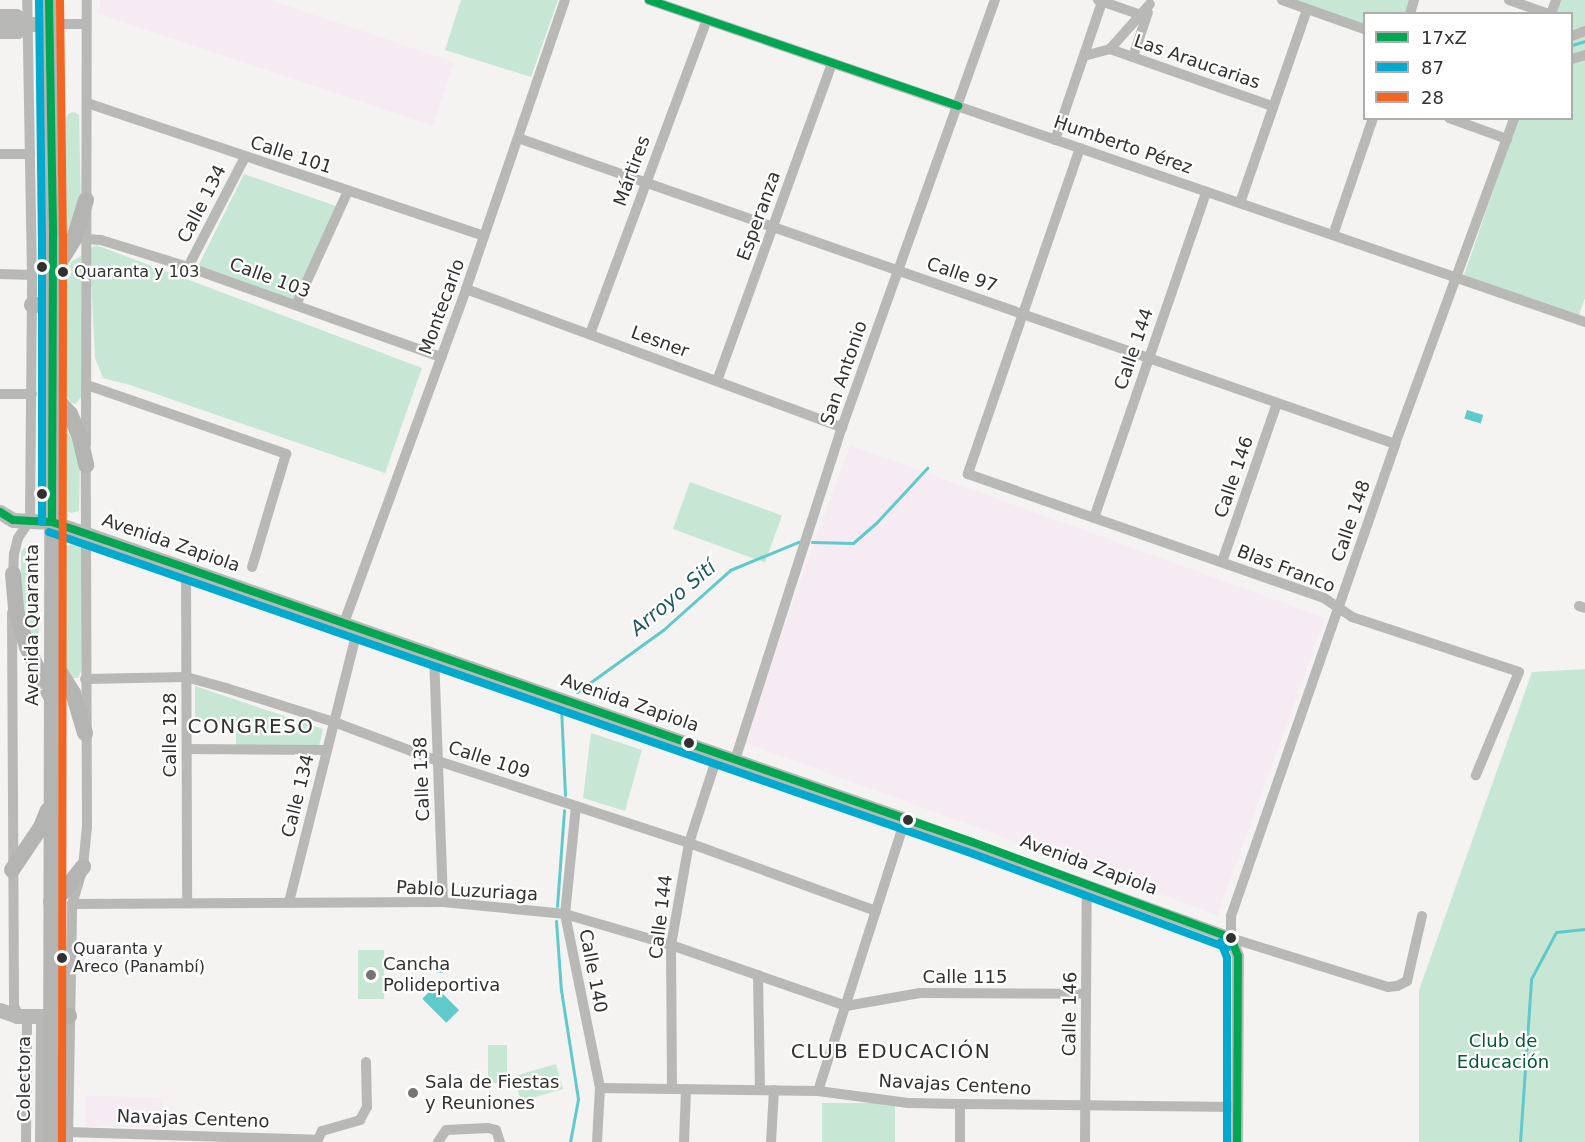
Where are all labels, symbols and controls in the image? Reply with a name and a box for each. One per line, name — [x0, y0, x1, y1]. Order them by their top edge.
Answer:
legend — [1363, 12, 1573, 120]
text: 17xZ — [1421, 27, 1467, 48]
street label: Las Araucarias — [1131, 30, 1263, 94]
text: 87 — [1421, 57, 1444, 78]
text: 28 — [1421, 87, 1444, 108]
street label: Humberto Pérez — [1051, 111, 1195, 179]
street label: Calle 101 — [247, 132, 335, 178]
street label: Mártires — [609, 133, 655, 209]
street label: Calle 134 — [173, 161, 231, 247]
street label: Esperanza — [733, 168, 785, 264]
street label: Calle 103 — [226, 253, 314, 303]
street label: Calle 97 — [924, 253, 1000, 297]
street label: Montecarlo — [415, 256, 469, 358]
unlabelled marker — [36, 261, 48, 273]
place label: Quaranta y 103 — [74, 262, 199, 282]
marker: Quaranta y 103 — [57, 266, 69, 278]
street label: Calle 144 — [1110, 305, 1158, 393]
street label: San Antonio — [816, 318, 872, 428]
street label: Lesner — [628, 322, 692, 362]
street label: Calle 146 — [1210, 433, 1258, 521]
street label: Calle 148 — [1327, 477, 1375, 565]
unlabelled marker — [36, 488, 48, 500]
street label: Avenida Zapiola — [99, 509, 243, 577]
street label: Blas Franco — [1234, 540, 1338, 598]
street label: Avenida Quaranta — [21, 544, 43, 706]
water label: Arroyo Sití — [625, 555, 721, 641]
street label: Avenida Zapiola — [558, 669, 702, 737]
street label: Calle 128 — [159, 693, 181, 777]
district label: CONGRESO — [187, 714, 315, 738]
street label: Calle 138 — [410, 736, 434, 822]
street label: Calle 109 — [445, 737, 533, 783]
unlabelled marker — [683, 737, 695, 749]
street label: Calle 134 — [277, 752, 319, 840]
unlabelled marker — [902, 814, 914, 826]
street label: Avenida Zapiola — [1017, 830, 1161, 900]
street label: Calle 144 — [645, 874, 677, 960]
street label: Pablo Luzuriaga — [395, 876, 539, 906]
street label: Calle 140 — [574, 927, 612, 1015]
unlabelled marker — [1225, 932, 1237, 944]
place label: Quaranta y Areco (Panambí) — [73, 939, 205, 977]
marker: Quaranta y Areco (Panambí) — [56, 952, 68, 964]
place label: Cancha Polideportiva — [383, 954, 500, 996]
street label: Calle 115 — [923, 966, 1007, 988]
marker: Cancha Polideportiva — [364, 968, 378, 982]
street label: Calle 146 — [1058, 971, 1082, 1057]
park label: Club de Educación — [1457, 1031, 1549, 1074]
street label: Colectora — [13, 1036, 35, 1122]
district label: CLUB EDUCACIÓN — [791, 1039, 991, 1063]
street label: Navajas Centeno — [878, 1070, 1032, 1100]
place label: Sala de Fiestas y Reuniones — [425, 1072, 559, 1114]
marker: Sala de Fiestas y Reuniones — [406, 1086, 420, 1100]
street label: Navajas Centeno — [116, 1106, 270, 1132]

